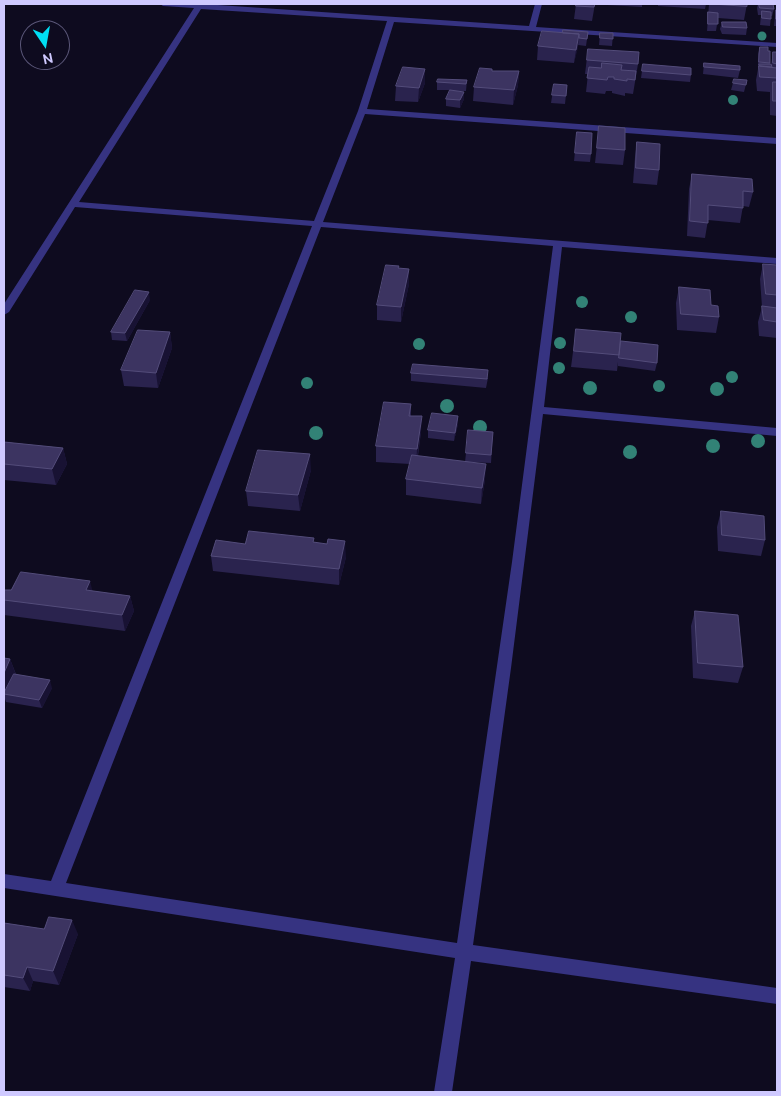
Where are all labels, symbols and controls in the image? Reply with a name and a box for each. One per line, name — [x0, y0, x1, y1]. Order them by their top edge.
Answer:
north arrow — [20, 20, 70, 70]
text: N — [41, 50, 55, 68]

